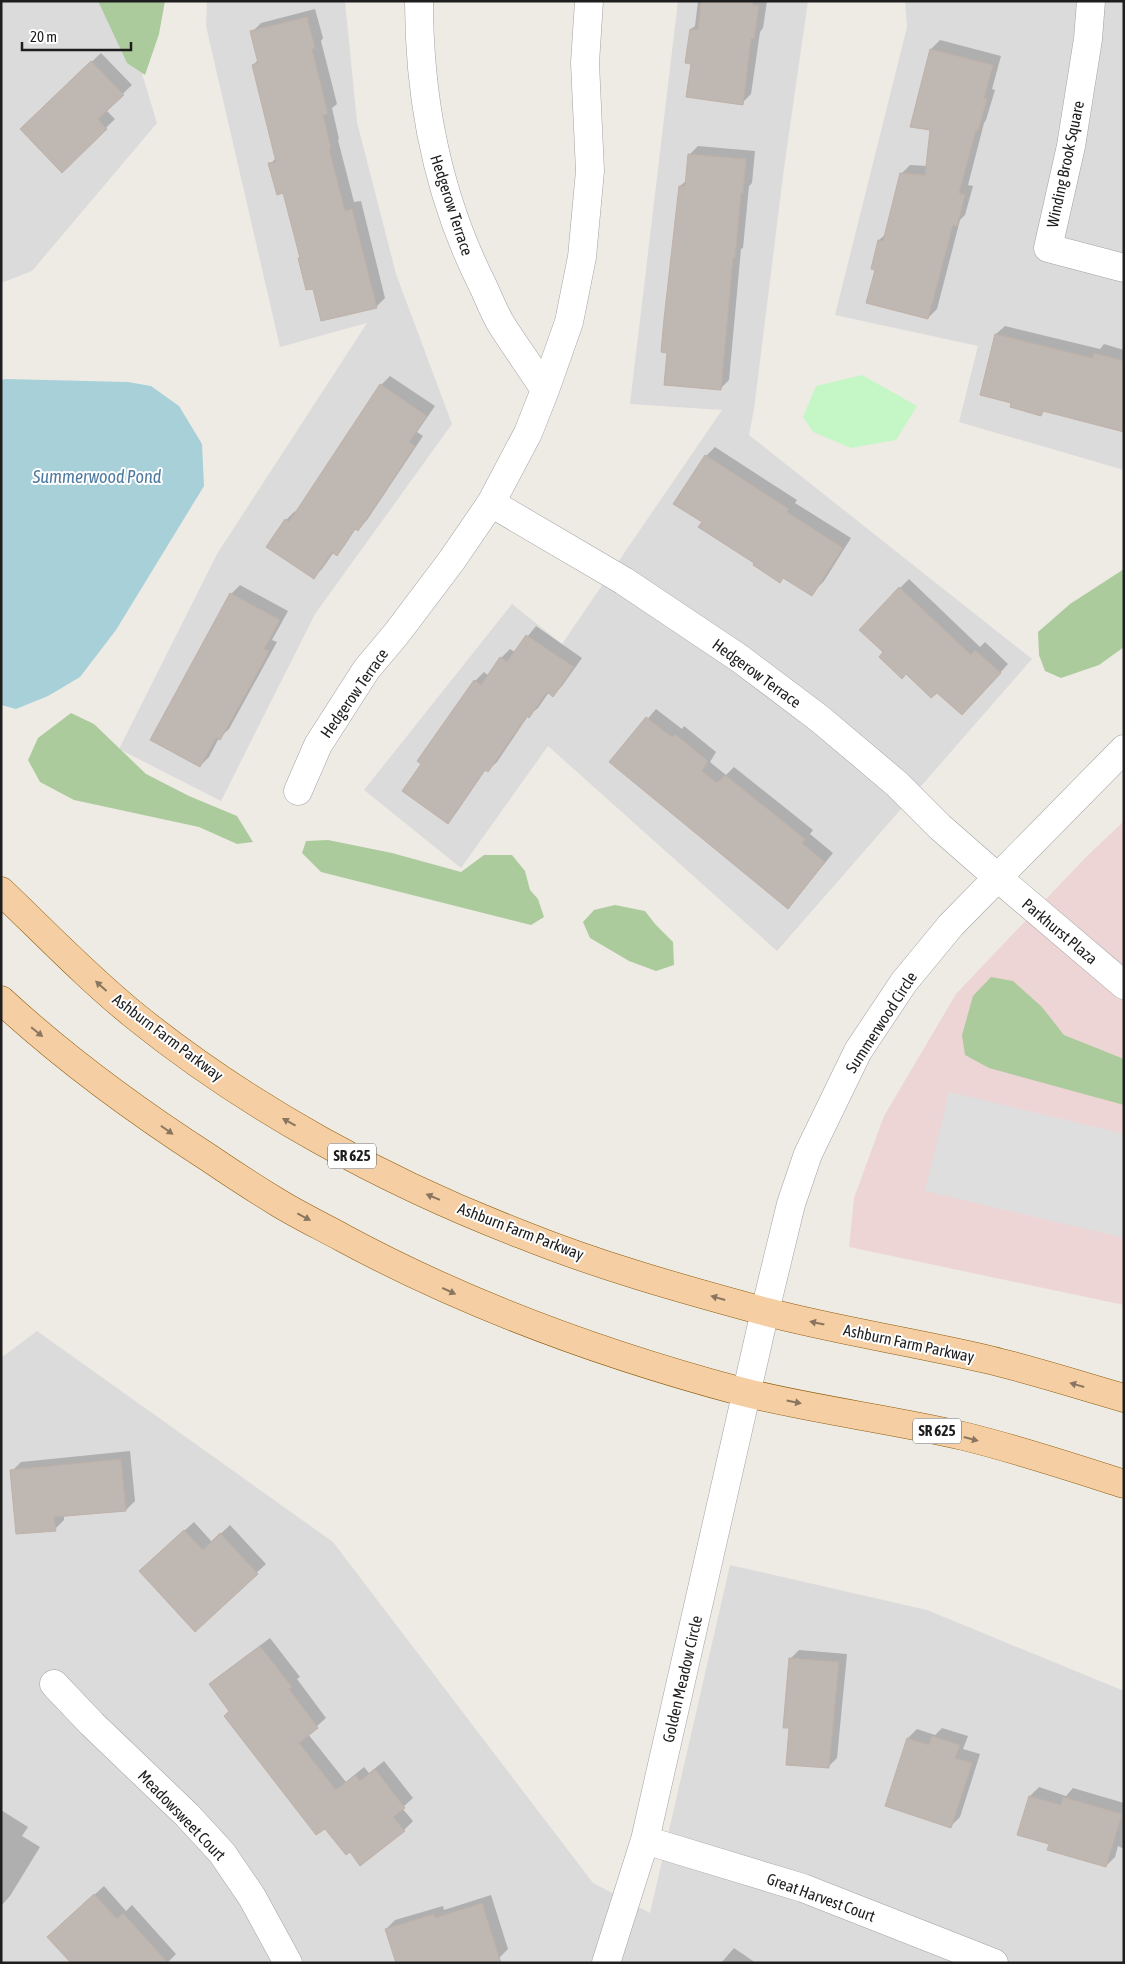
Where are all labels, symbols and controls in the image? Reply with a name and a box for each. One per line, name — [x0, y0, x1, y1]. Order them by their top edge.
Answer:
scale bar — [22, 20, 131, 52]
text: 20 m — [30, 28, 57, 45]
street label: Winding Brook Square — [1043, 99, 1088, 229]
street label: Hedgerow Terrace — [426, 152, 477, 258]
water label: Summerwood Pond — [32, 466, 162, 487]
street label: Hedgerow Terrace — [709, 635, 805, 712]
street label: Hedgerow Terrace — [317, 645, 392, 742]
street label: Parkhurst Plaza — [1019, 895, 1101, 967]
street label: Summerwood Circle — [842, 968, 920, 1076]
one-way arrow — [95, 980, 108, 991]
street label: Ashburn Farm Parkway — [109, 990, 227, 1085]
one-way arrow — [31, 1027, 44, 1038]
one-way arrow — [282, 1118, 296, 1126]
one-way arrow — [160, 1125, 174, 1135]
road number: SR 625 — [328, 1144, 376, 1168]
one-way arrow — [426, 1192, 440, 1200]
street label: Ashburn Farm Parkway — [455, 1199, 587, 1264]
one-way arrow — [297, 1213, 311, 1221]
one-way arrow — [442, 1287, 456, 1295]
one-way arrow — [710, 1293, 725, 1301]
one-way arrow — [808, 1318, 824, 1326]
street label: Ashburn Farm Parkway — [842, 1320, 976, 1367]
one-way arrow — [1069, 1380, 1084, 1388]
one-way arrow — [787, 1399, 803, 1407]
road number: SR 625 — [913, 1418, 961, 1444]
one-way arrow — [963, 1435, 978, 1443]
street label: Golden Meadow Circle — [659, 1614, 705, 1744]
street label: Meadowsweet Court — [135, 1766, 230, 1864]
street label: Great Harvest Court — [764, 1869, 878, 1925]

